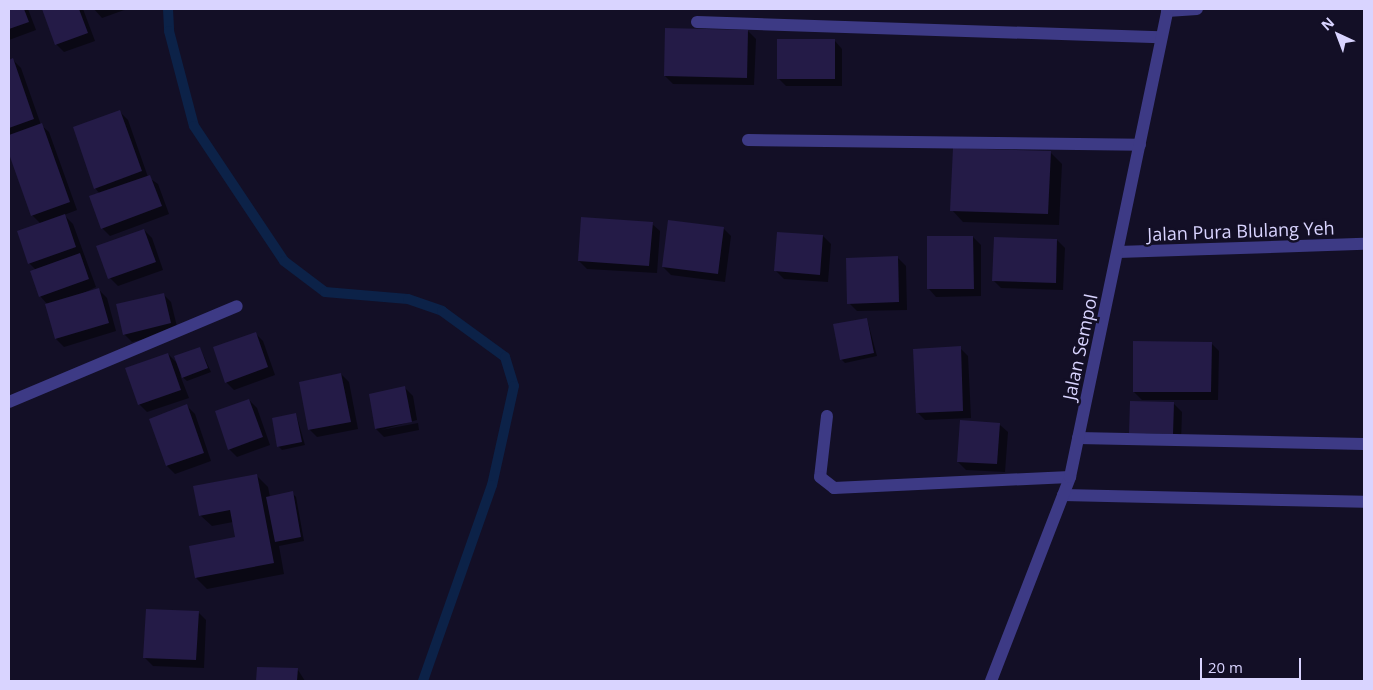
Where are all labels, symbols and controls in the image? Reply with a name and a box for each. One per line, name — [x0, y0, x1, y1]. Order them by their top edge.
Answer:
north arrow — [1313, 10, 1363, 60]
text: N — [1317, 13, 1338, 35]
street label: Jalan Pura Blulang Yeh — [1147, 217, 1335, 245]
street label: Jalan Sempol — [1058, 292, 1102, 402]
scale bar — [1203, 648, 1304, 680]
text: 20 m — [1208, 657, 1243, 677]

